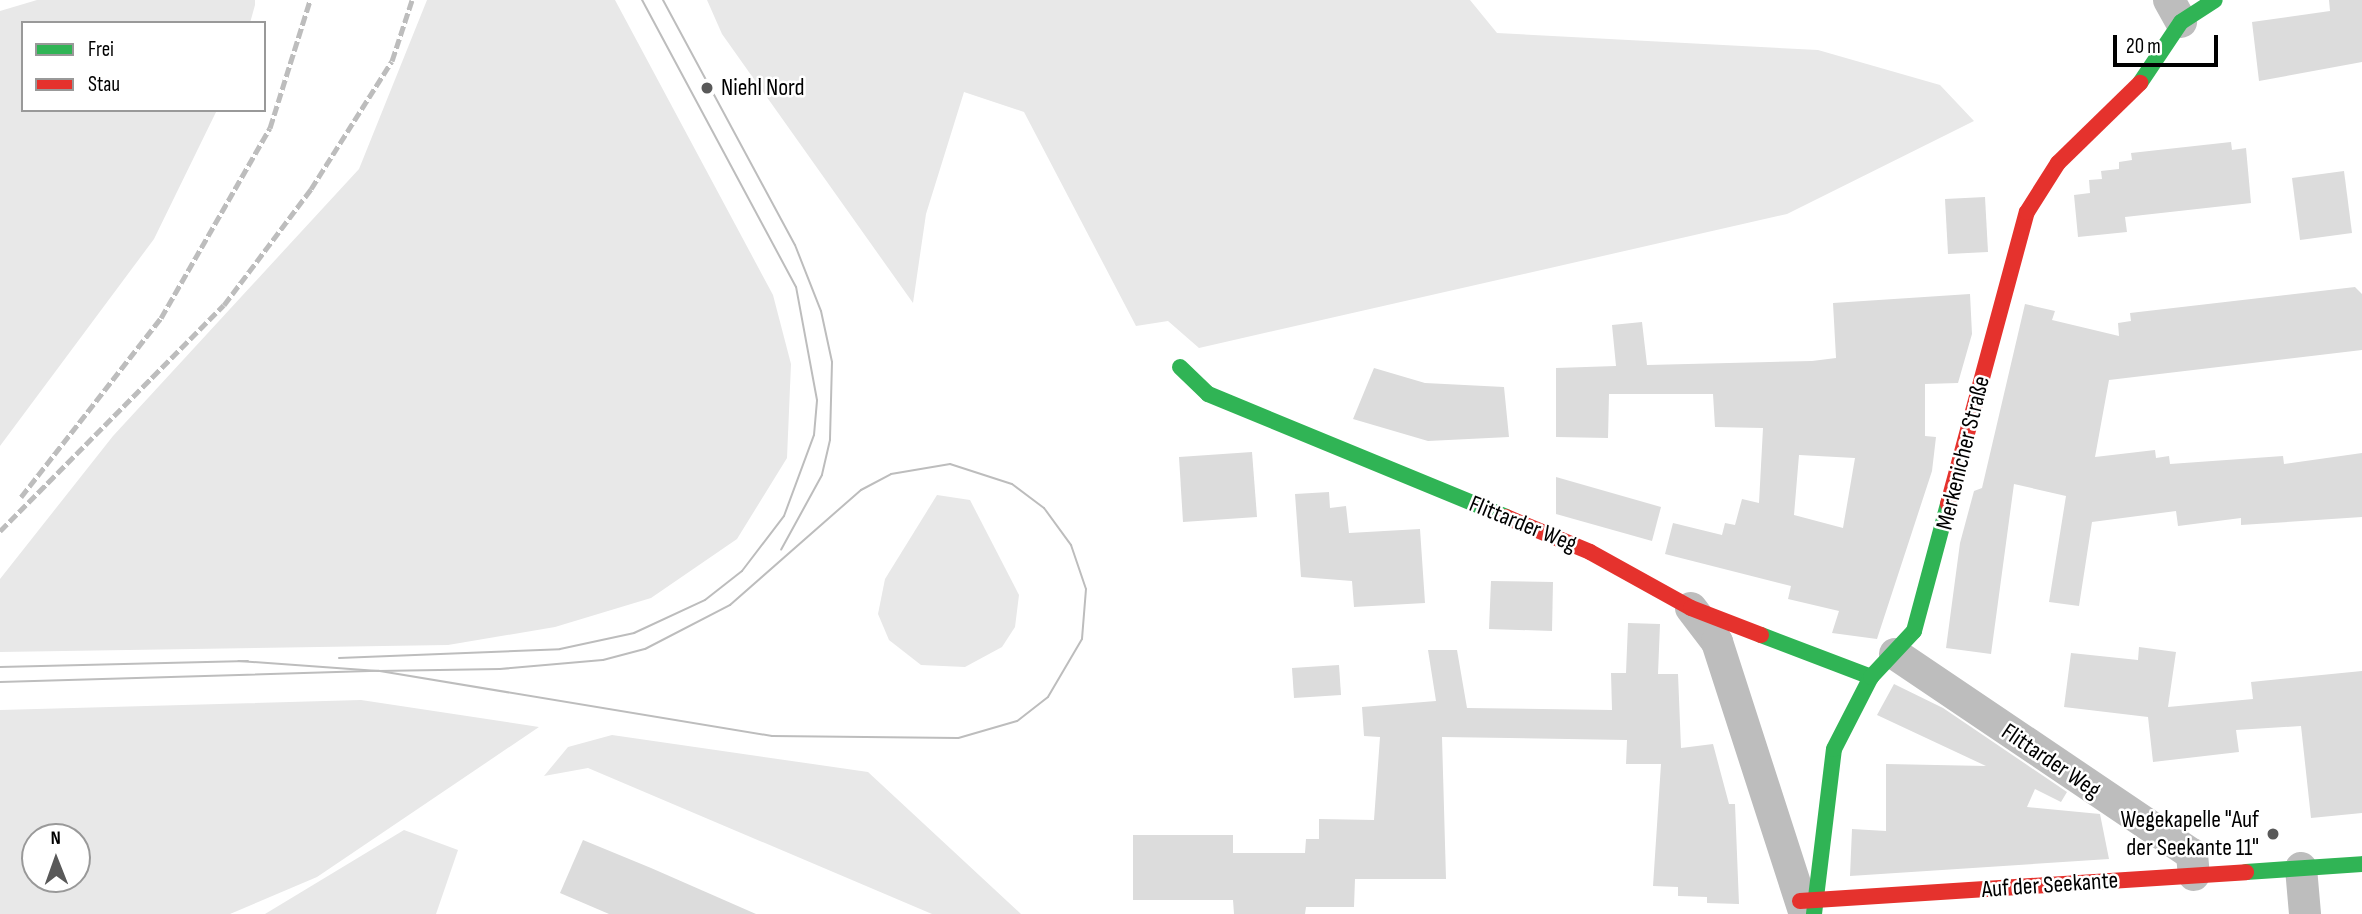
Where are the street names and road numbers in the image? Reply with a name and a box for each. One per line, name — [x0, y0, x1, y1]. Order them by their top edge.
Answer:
street label: Merkenicher Straße — [1930, 373, 1996, 533]
street label: Flittarder Weg — [1465, 489, 1581, 559]
street label: Flittarder Weg — [1996, 717, 2106, 805]
street label: Auf der Seekante — [1981, 866, 2119, 904]

